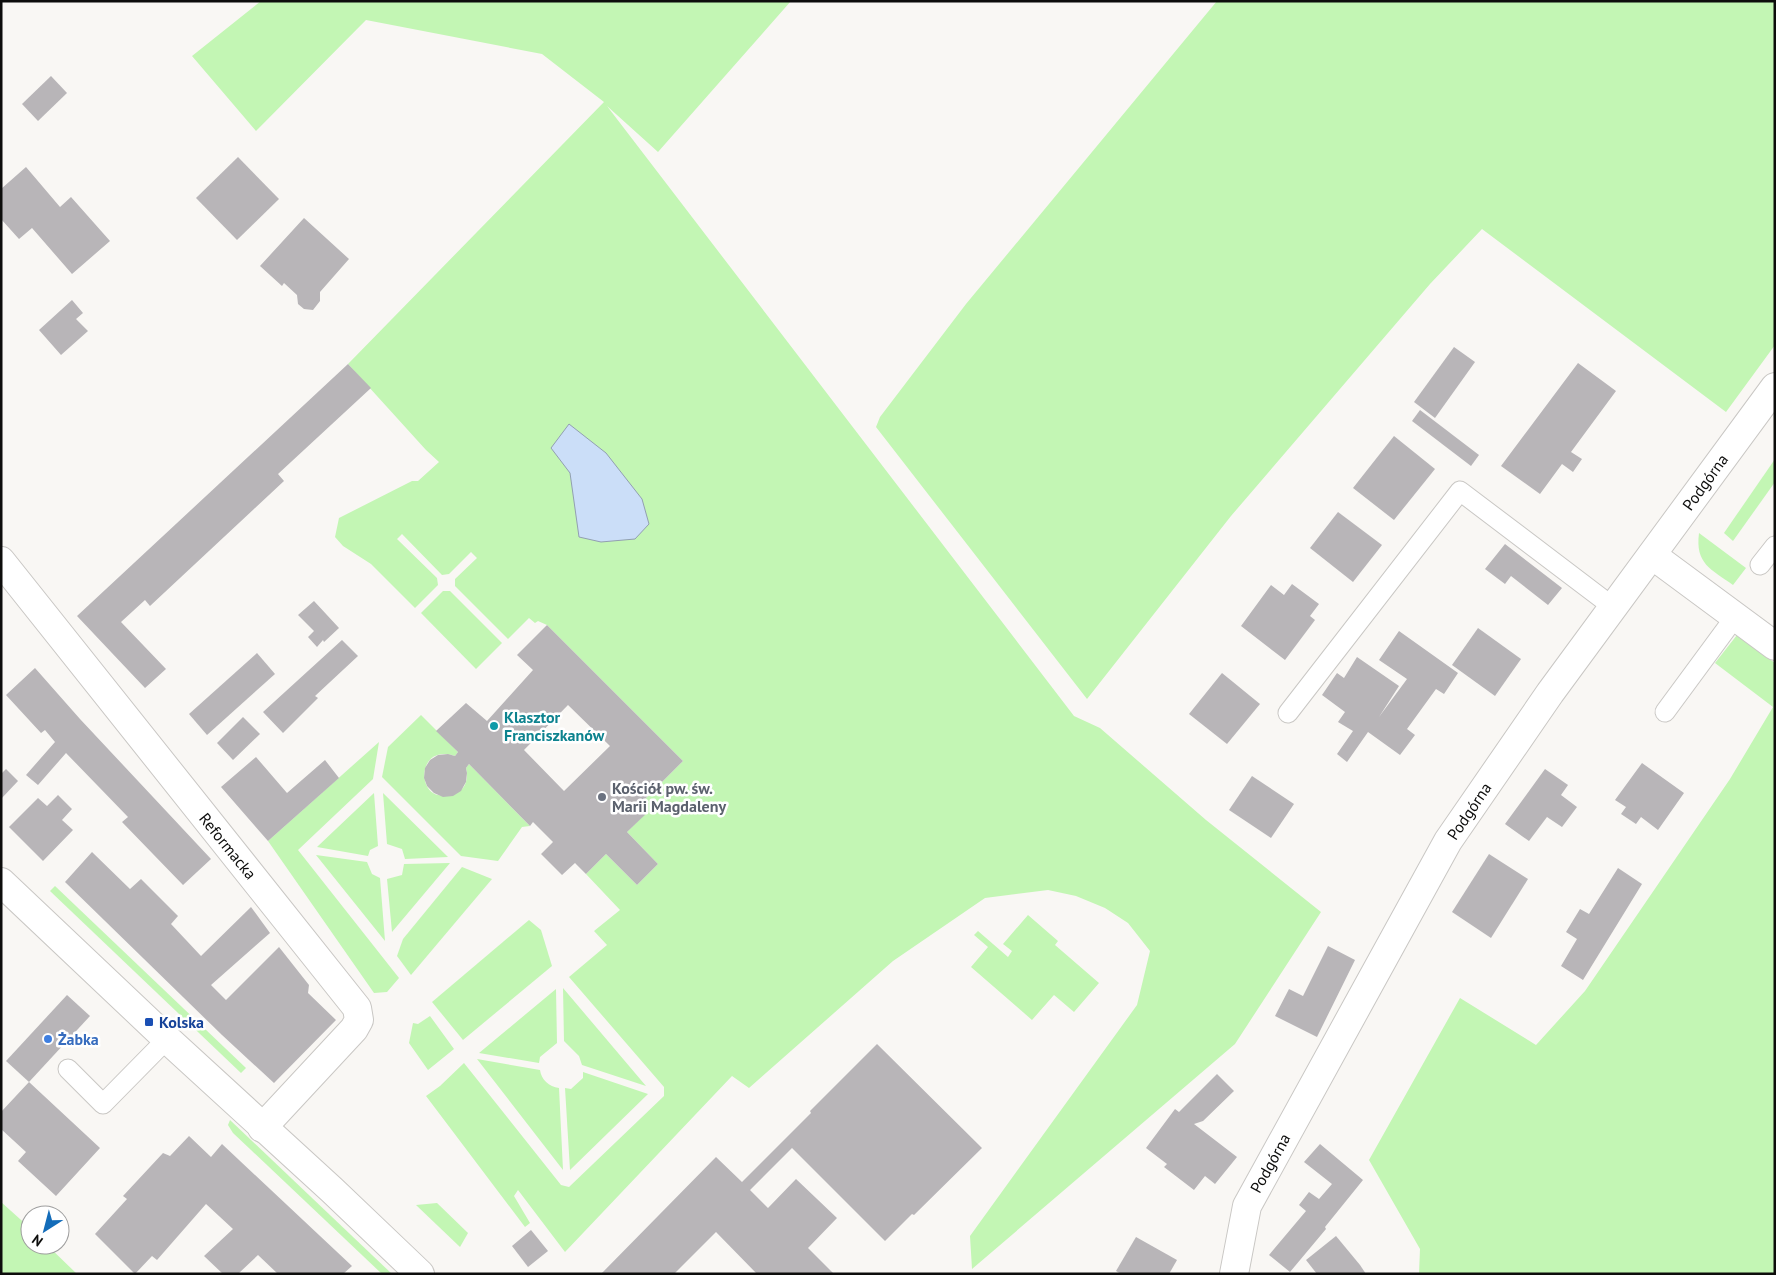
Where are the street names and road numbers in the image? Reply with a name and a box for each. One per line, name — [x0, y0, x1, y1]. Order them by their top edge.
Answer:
street label: Podgórna — [1678, 450, 1732, 514]
street label: Podgórna — [1443, 779, 1495, 843]
street label: Reformacka — [195, 809, 261, 883]
street label: Podgórna — [1246, 1130, 1294, 1196]

